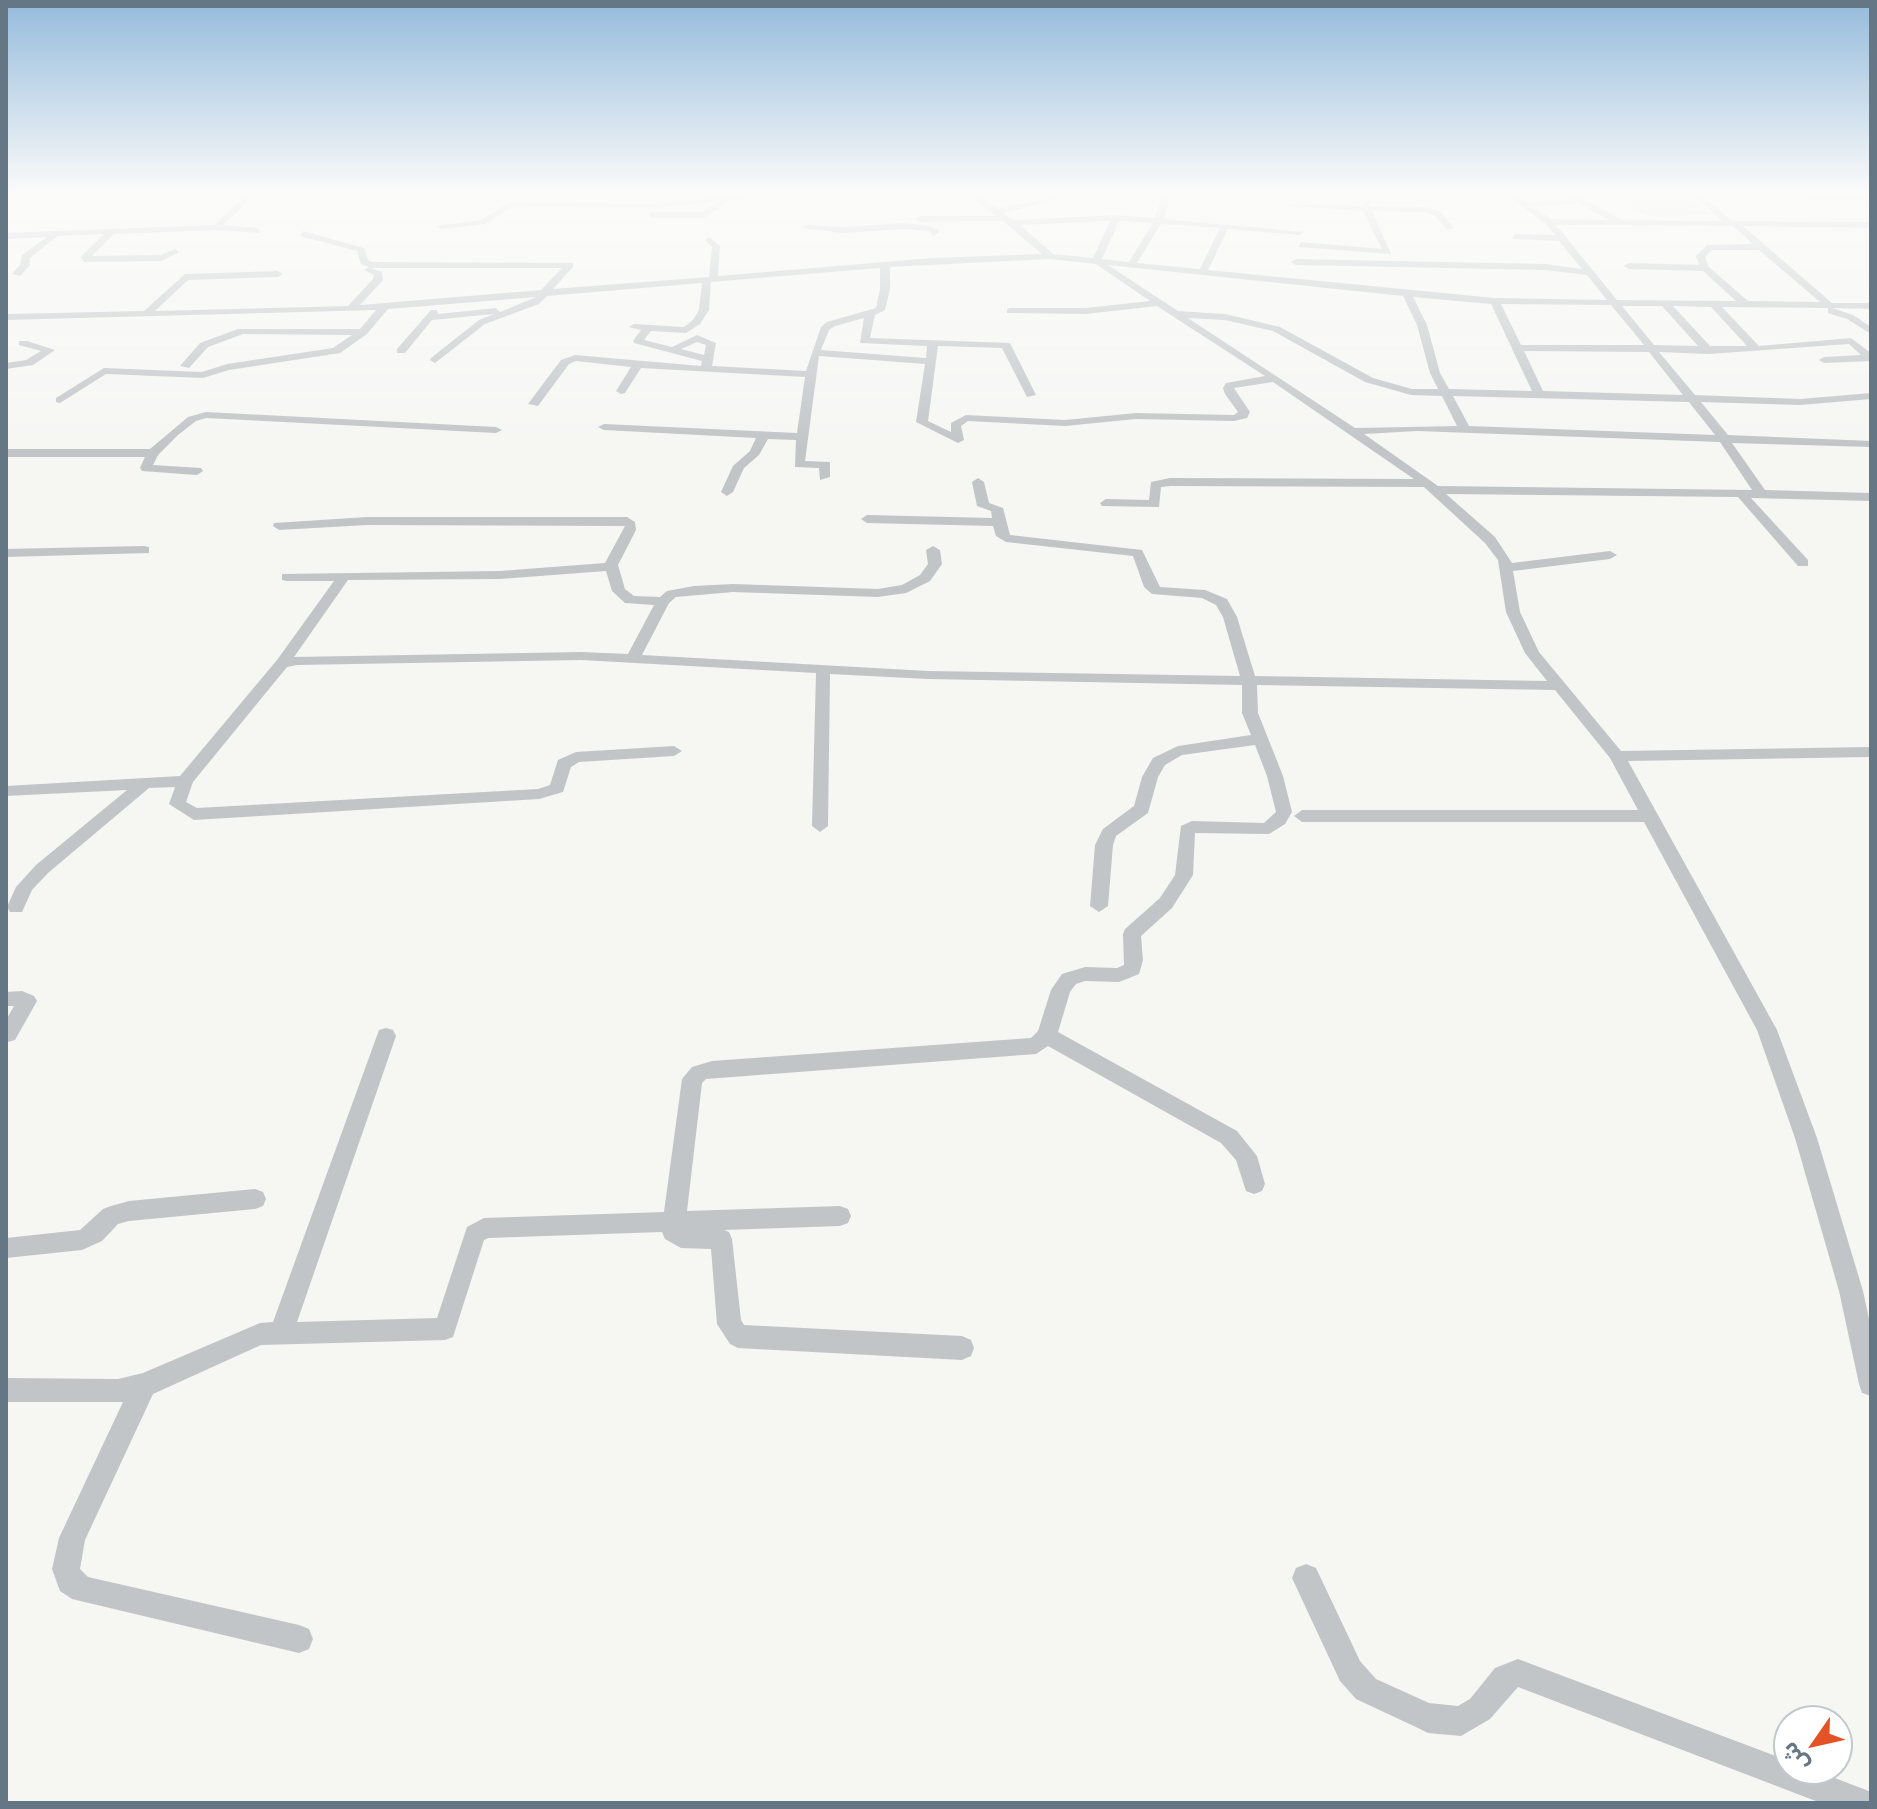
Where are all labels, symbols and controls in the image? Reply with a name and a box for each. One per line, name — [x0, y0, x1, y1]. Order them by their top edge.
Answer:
north arrow — [1773, 1705, 1853, 1785]
text: ش — [1775, 1738, 1814, 1778]

